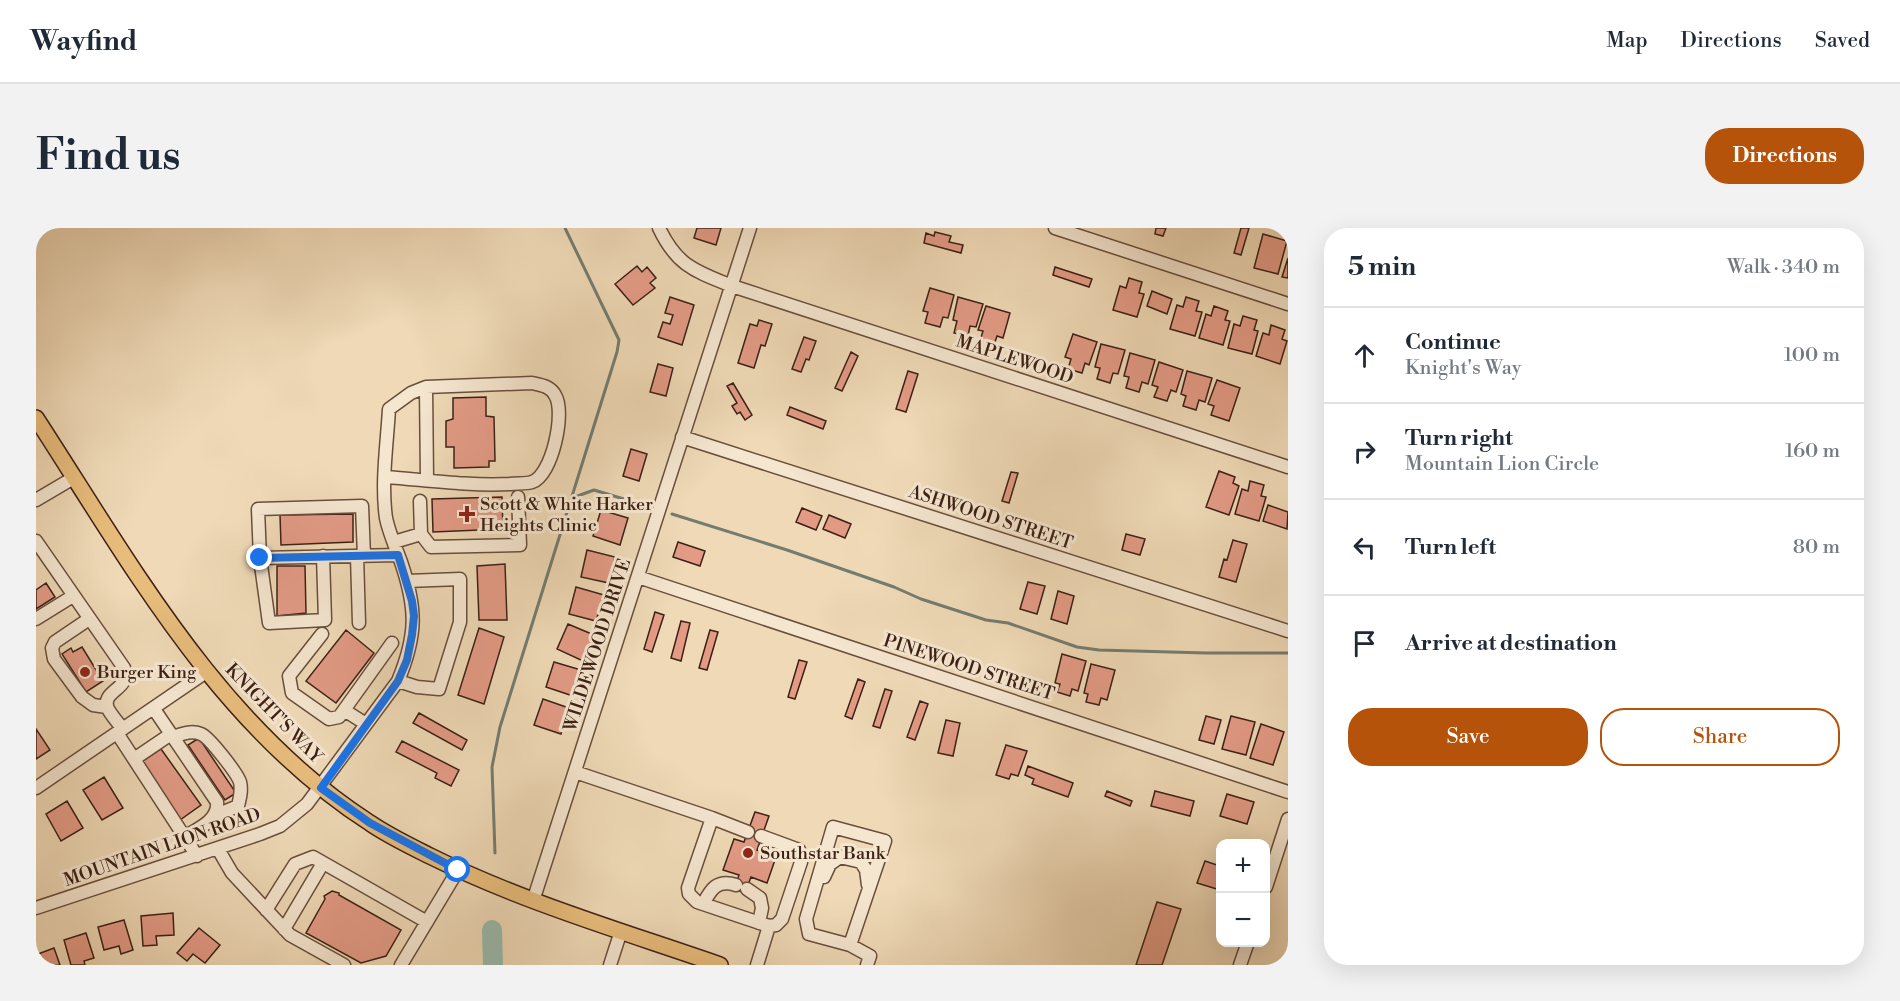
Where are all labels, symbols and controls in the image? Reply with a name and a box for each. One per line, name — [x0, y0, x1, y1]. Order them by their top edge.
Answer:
text: Wayfind — [30, 24, 138, 59]
text: Map — [1606, 28, 1648, 54]
text: Directions — [1681, 28, 1782, 54]
text: Saved — [1815, 28, 1870, 54]
button: Directions — [1705, 128, 1864, 184]
text: Find us — [36, 130, 180, 183]
text: 5 min — [1348, 251, 1416, 283]
text: Walk · 340 m — [1727, 255, 1840, 280]
text: Continue — [1405, 329, 1501, 356]
street label: MAPLEWOOD — [953, 330, 1076, 389]
icon: ahead — [1348, 339, 1381, 372]
text: 100 m — [1784, 343, 1840, 368]
text: Knight's Way — [1405, 356, 1521, 381]
text: Turn right — [1405, 425, 1513, 452]
icon: right — [1348, 435, 1381, 468]
text: 160 m — [1785, 439, 1840, 464]
text: Mountain Lion Circle — [1405, 452, 1599, 477]
street label: ASHWOOD STREET — [905, 480, 1076, 555]
place label: Scott & White Harker Heights Clinic — [480, 493, 653, 537]
marker: Scott & White Harker Heights Clinic — [458, 505, 476, 523]
icon: left — [1348, 531, 1381, 564]
text: Turn left — [1405, 534, 1496, 561]
text: 80 m — [1793, 535, 1840, 560]
route end — [246, 544, 272, 570]
street label: WILDEWOOD DRIVE — [558, 556, 636, 736]
icon: arrive — [1348, 627, 1381, 660]
street label: PINEWOOD STREET — [880, 629, 1058, 706]
text: Arrive at destination — [1405, 630, 1617, 657]
street label: KNIGHT'S WAY — [220, 659, 328, 769]
place label: Burger King — [96, 661, 197, 684]
marker: Burger King — [78, 665, 92, 679]
button: Save — [1348, 708, 1588, 766]
button: Share — [1600, 708, 1840, 766]
street label: MOUNTAIN LION ROAD — [61, 803, 264, 892]
map controls — [1216, 839, 1270, 947]
button: + — [1216, 839, 1270, 893]
place label: Southstar Bank — [760, 842, 887, 865]
marker: Southstar Bank — [741, 846, 755, 860]
route start — [444, 856, 470, 882]
button: − — [1216, 893, 1270, 947]

